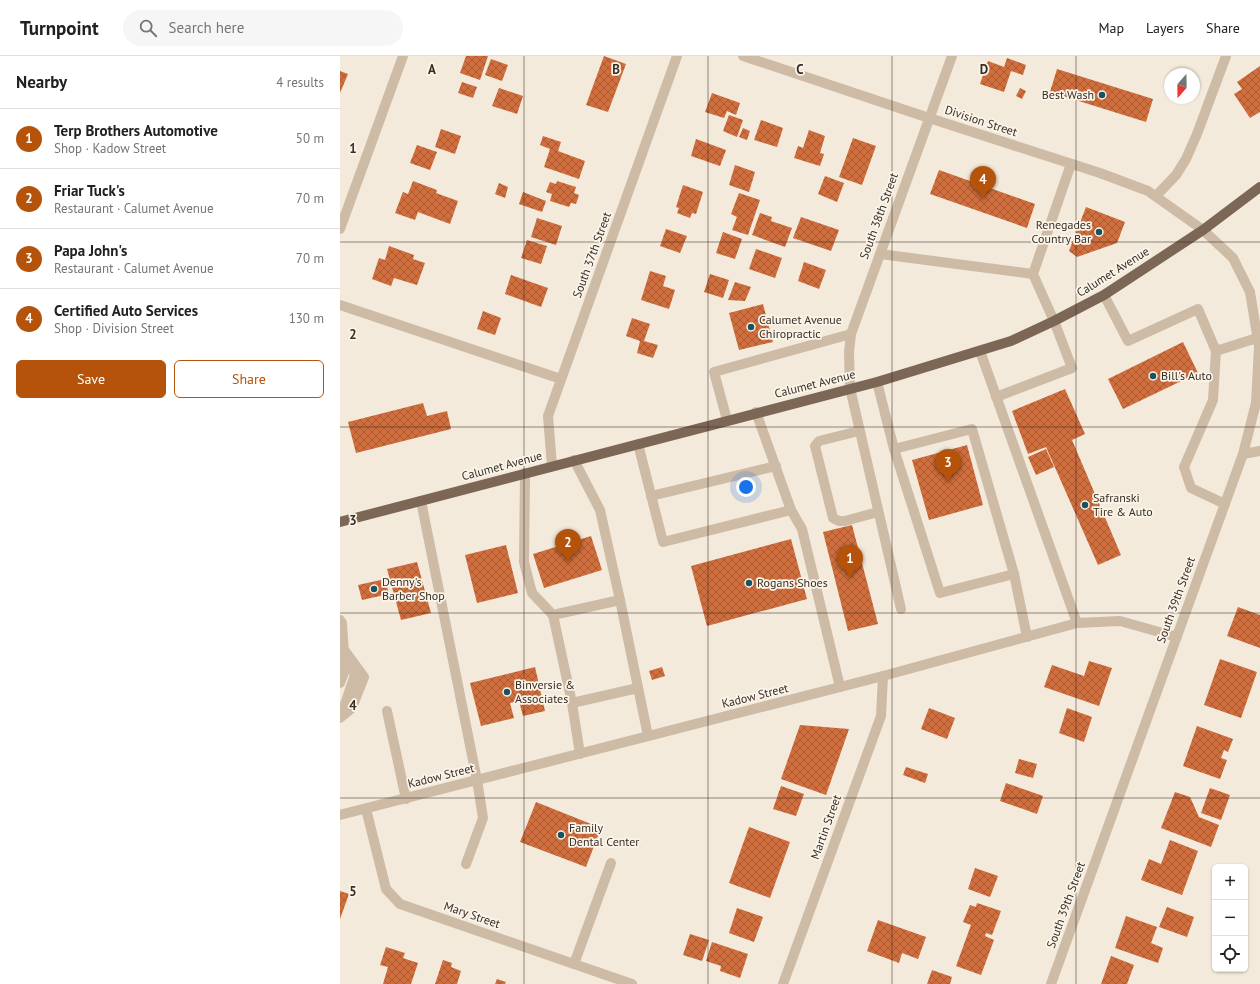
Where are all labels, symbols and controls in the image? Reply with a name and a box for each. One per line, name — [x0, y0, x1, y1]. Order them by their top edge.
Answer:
search box — [123, 10, 403, 46]
text: Turnpoint — [20, 16, 99, 40]
icon: search — [137, 17, 159, 39]
text: Search here — [169, 18, 244, 37]
text: Map — [1098, 19, 1124, 37]
text: Layers — [1146, 19, 1184, 37]
text: Share — [1206, 19, 1240, 37]
text: A — [428, 61, 436, 78]
text: B — [612, 61, 620, 78]
text: C — [796, 61, 804, 78]
text: D — [980, 61, 988, 78]
north arrow — [1164, 68, 1200, 104]
text: Nearby — [16, 71, 67, 93]
text: 4 results — [276, 74, 324, 91]
place label: Best Wash — [1042, 87, 1094, 102]
marker: Best Wash — [1097, 90, 1107, 100]
street label: Division Street — [943, 102, 1019, 139]
text: Terp Brothers Automotive — [54, 121, 218, 140]
text: 1 — [25, 130, 33, 147]
text: 50 m — [296, 130, 324, 147]
text: Shop · Kadow Street — [54, 140, 166, 157]
text: 1 — [349, 140, 357, 157]
pin: 4 — [970, 166, 996, 199]
street label: South 38th Street — [856, 171, 901, 261]
text: Friar Tuck's — [54, 181, 125, 200]
text: 2 — [25, 190, 33, 207]
text: 70 m — [296, 190, 324, 207]
text: Restaurant · Calumet Avenue — [54, 200, 214, 217]
street label: South 37th Street — [569, 210, 614, 300]
place label: Renegades Country Bar — [1032, 217, 1091, 246]
marker: Renegades Country Bar — [1094, 227, 1104, 237]
text: Papa John's — [54, 241, 127, 260]
street label: Calumet Avenue — [1074, 243, 1152, 300]
text: 3 — [25, 250, 33, 267]
text: 70 m — [296, 250, 324, 267]
text: Restaurant · Calumet Avenue — [54, 260, 214, 277]
text: Certified Auto Services — [54, 301, 198, 320]
text: 4 — [25, 310, 33, 327]
text: 130 m — [289, 310, 324, 327]
place label: Calumet Avenue Chiropractic — [759, 312, 842, 341]
text: Shop · Division Street — [54, 320, 174, 337]
marker: Calumet Avenue Chiropractic — [746, 322, 756, 332]
text: 2 — [349, 326, 357, 343]
button: Save — [16, 360, 166, 398]
button: Share — [174, 360, 324, 398]
street label: Calumet Avenue — [773, 366, 857, 401]
place label: Bill's Auto — [1161, 368, 1212, 383]
marker: Bill's Auto — [1148, 371, 1158, 381]
street label: Calumet Avenue — [460, 448, 544, 483]
pin: 3 — [935, 449, 961, 482]
your location — [736, 477, 756, 497]
place label: Safranski Tire & Auto — [1093, 490, 1153, 519]
marker: Safranski Tire & Auto — [1080, 500, 1090, 510]
text: 3 — [349, 512, 357, 529]
pin: 2 — [555, 529, 581, 562]
pin: 1 — [837, 545, 863, 578]
street label: South 39th Street — [1153, 555, 1198, 645]
place label: Denny's Barber Shop — [382, 574, 445, 603]
place label: Rogans Shoes — [757, 575, 828, 590]
marker: Rogans Shoes — [744, 578, 754, 588]
marker: Denny's Barber Shop — [369, 584, 379, 594]
place label: Binversie & Associates — [515, 677, 575, 706]
street label: Kadow Street — [720, 680, 790, 711]
marker: Binversie & Associates — [502, 687, 512, 697]
text: 4 — [349, 697, 357, 714]
street label: Kadow Street — [406, 760, 476, 791]
street label: Martin Street — [807, 793, 844, 861]
place label: Family Dental Center — [569, 820, 639, 849]
marker: Family Dental Center — [556, 830, 566, 840]
street label: South 39th Street — [1043, 860, 1088, 950]
map controls — [1212, 864, 1248, 972]
button: + — [1212, 864, 1248, 900]
text: 5 — [349, 883, 357, 900]
street label: Mary Street — [442, 898, 502, 931]
button: − — [1212, 900, 1248, 936]
button: locate — [1212, 936, 1248, 972]

